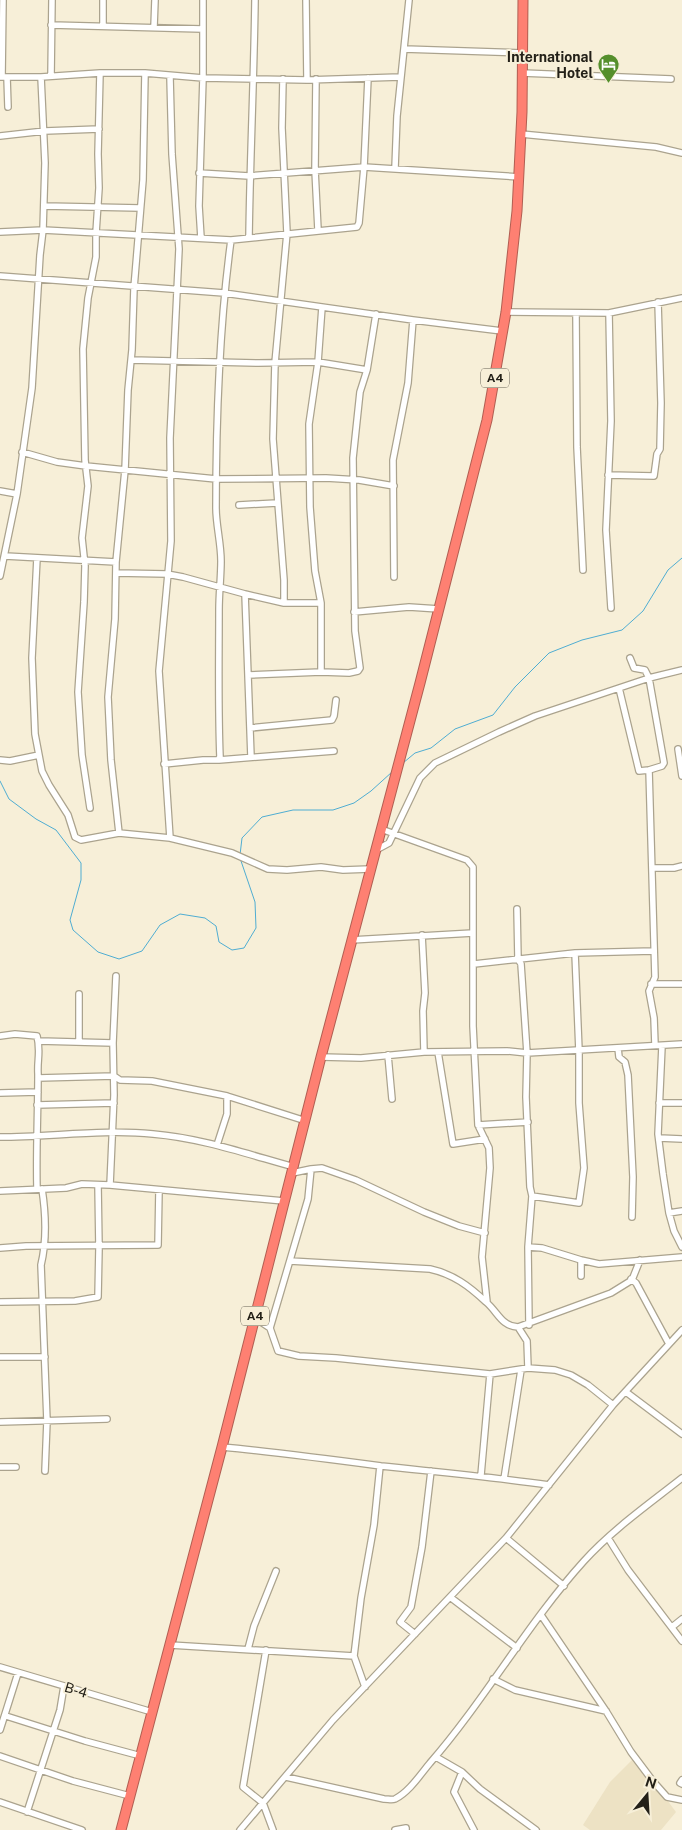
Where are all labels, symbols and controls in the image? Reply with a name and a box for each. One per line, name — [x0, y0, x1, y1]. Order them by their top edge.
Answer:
place label: International Hotel — [507, 49, 593, 81]
hotel icon: International Hotel — [597, 53, 621, 84]
road number: A4 — [481, 368, 509, 388]
road number: A4 — [241, 1306, 269, 1325]
street label: B-4 — [62, 1679, 90, 1701]
north arrow — [622, 1770, 672, 1820]
text: N — [643, 1773, 659, 1792]

